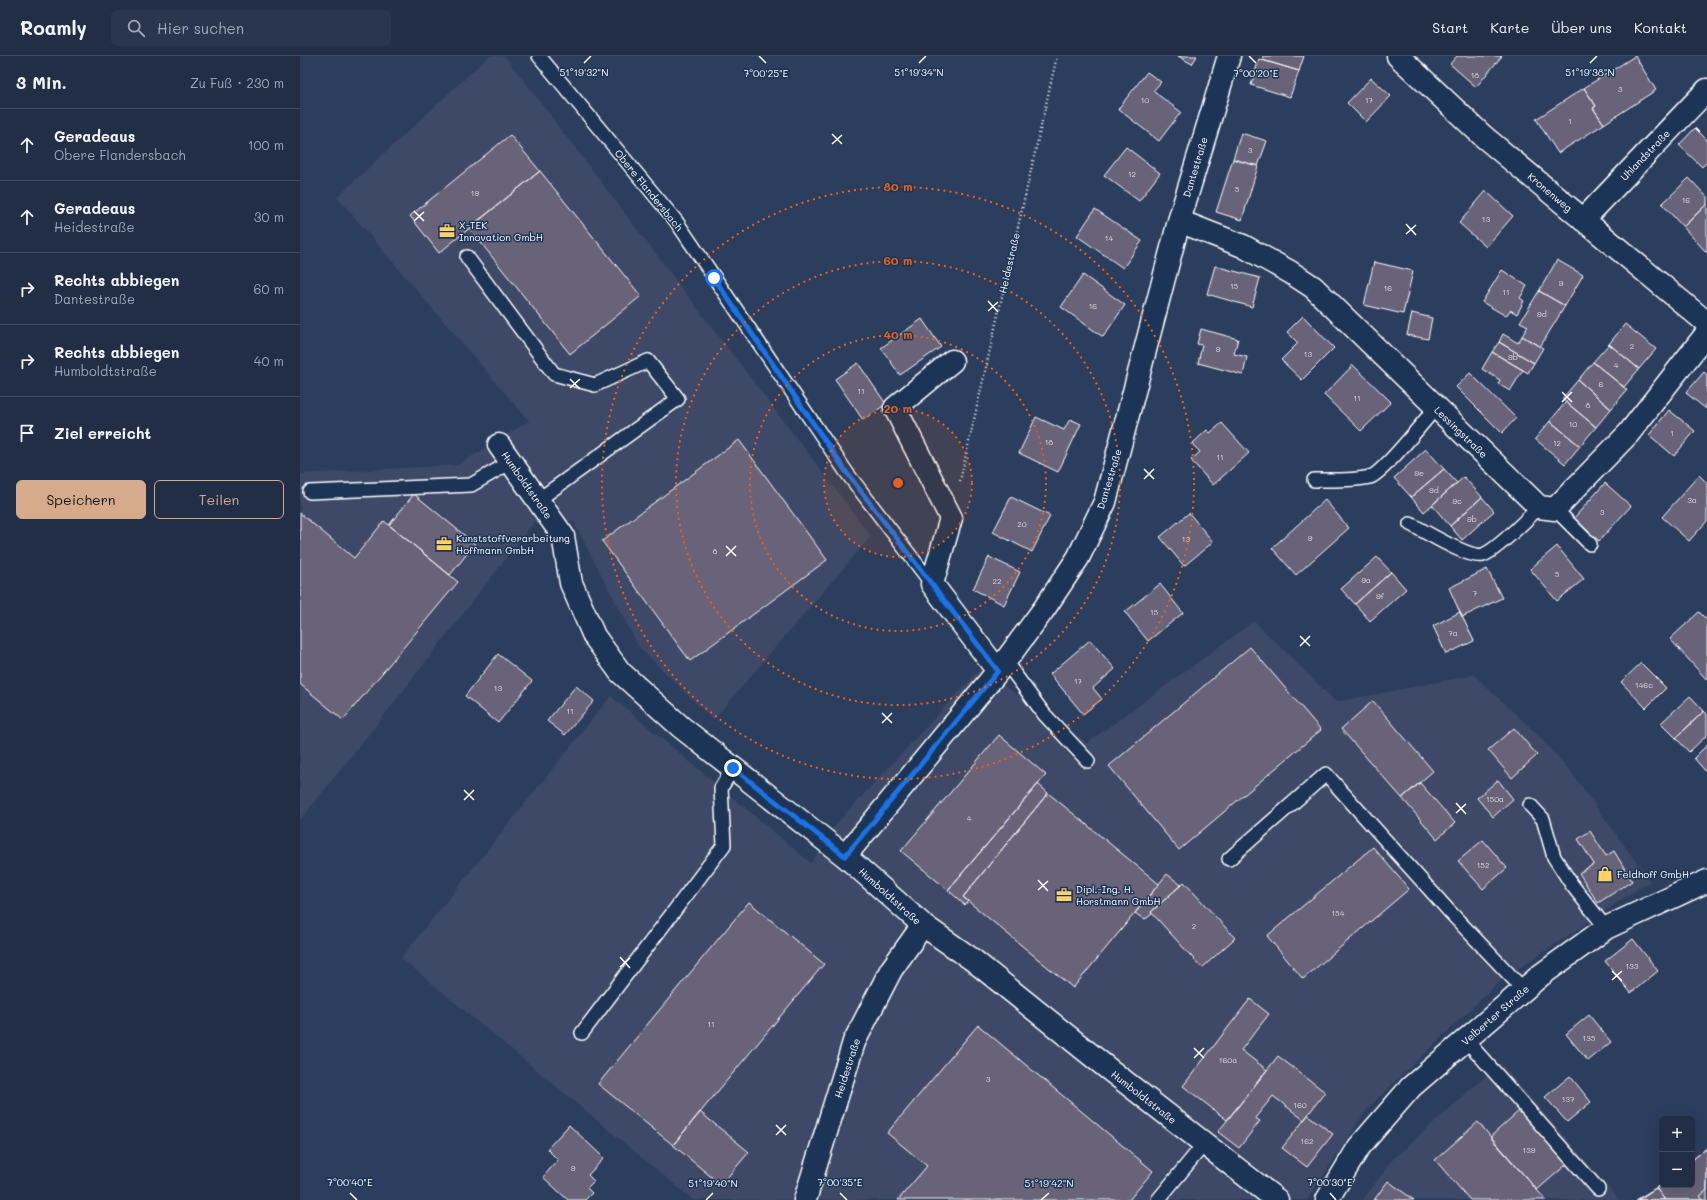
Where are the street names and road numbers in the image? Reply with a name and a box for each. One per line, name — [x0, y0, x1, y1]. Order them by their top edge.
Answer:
street label: Uhlandstraße — [1617, 126, 1673, 184]
street label: Dantestraße — [1179, 135, 1211, 199]
street label: Obere Flandersbach — [612, 146, 687, 234]
street label: Kronenweg — [1525, 169, 1575, 215]
street label: Heidestraße — [995, 231, 1023, 295]
street label: Lessingstraße — [1431, 403, 1491, 461]
street label: Dantestraße — [1093, 447, 1125, 511]
street label: Humboldtstraße — [499, 449, 555, 521]
street label: Humboldtstraße — [856, 864, 924, 928]
street label: Velberter Straße — [1458, 982, 1532, 1048]
street label: Heidestraße — [831, 1036, 863, 1100]
street label: Humboldtstraße — [1108, 1067, 1180, 1127]

